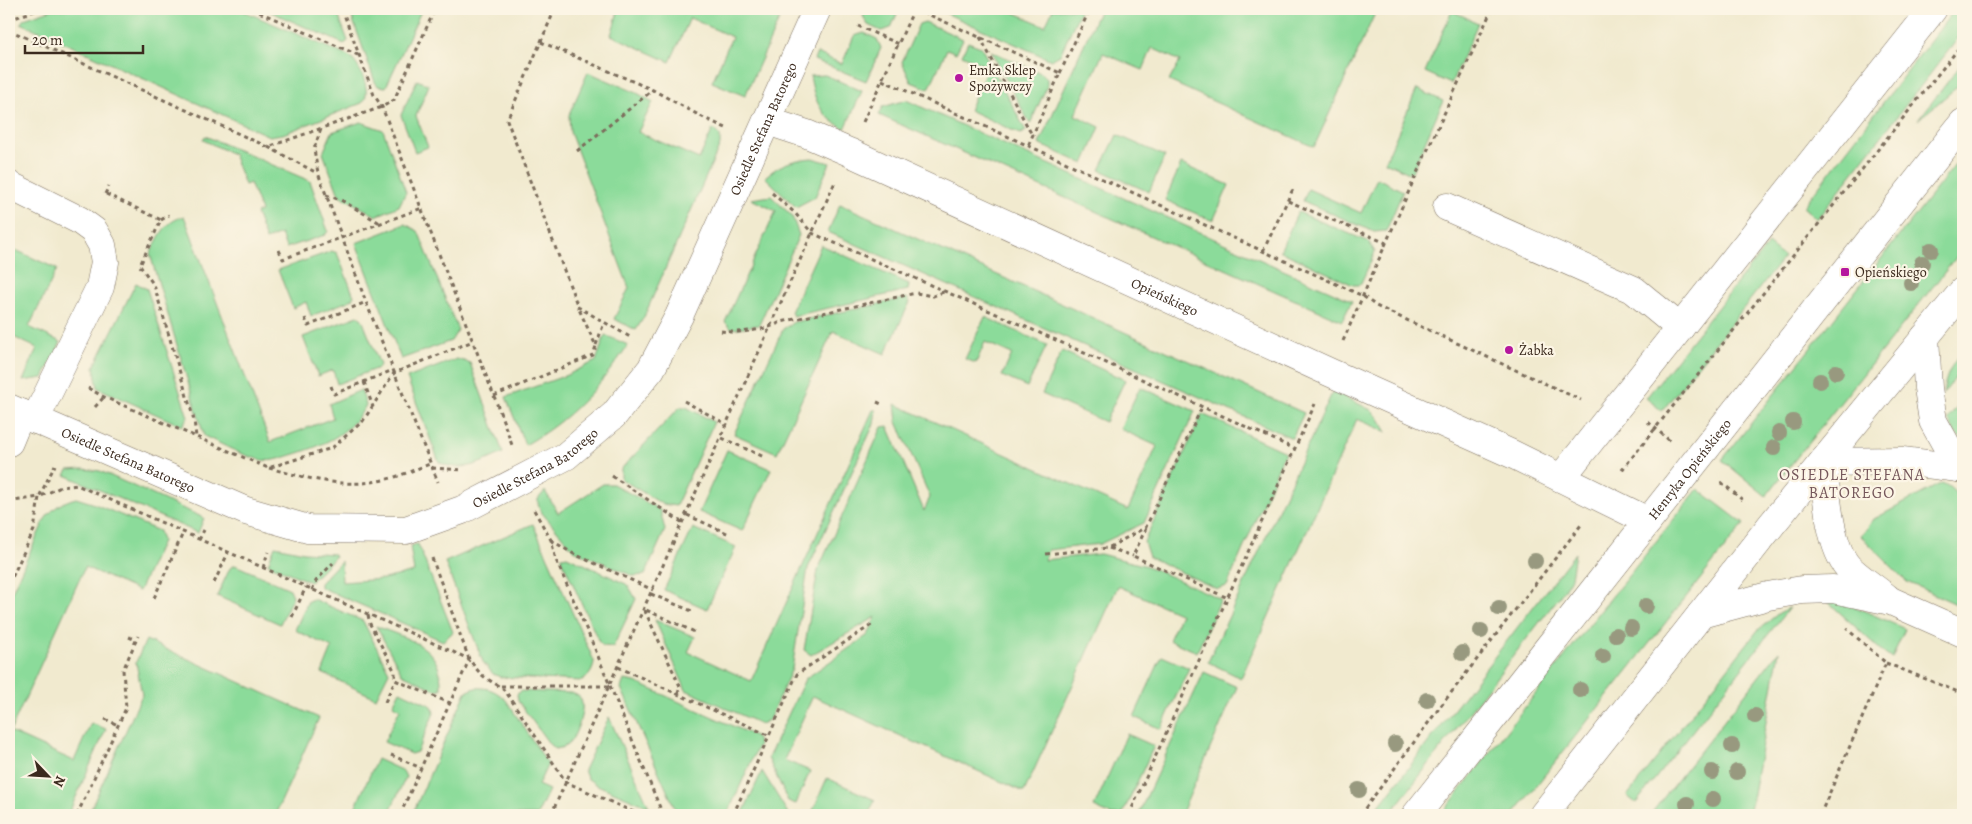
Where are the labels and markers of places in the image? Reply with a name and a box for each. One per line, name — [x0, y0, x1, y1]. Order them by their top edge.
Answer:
place label: Emka Sklep Spożywczy — [969, 61, 1036, 96]
marker: Emka Sklep Spożywczy — [953, 72, 965, 84]
place label: Opieńskiego — [1855, 263, 1927, 282]
marker: Opieńskiego — [1839, 266, 1851, 278]
place label: Żabka — [1519, 341, 1554, 360]
marker: Żabka — [1503, 344, 1515, 356]

